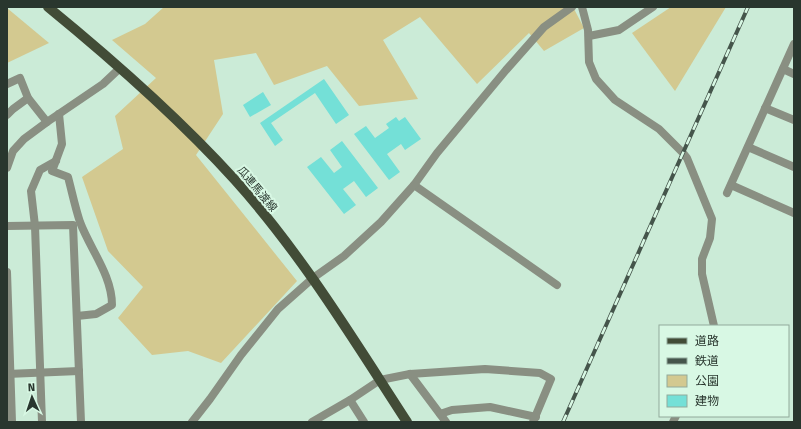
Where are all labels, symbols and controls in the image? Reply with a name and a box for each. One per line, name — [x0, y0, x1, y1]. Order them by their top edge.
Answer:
street label: 瓜連馬渡線 — [234, 164, 280, 214]
legend — [659, 325, 789, 417]
text: 道路 — [695, 334, 719, 348]
text: 鉄道 — [695, 354, 719, 368]
text: 公園 — [695, 374, 719, 388]
north arrow — [12, 377, 52, 417]
text: N — [28, 381, 35, 394]
text: 建物 — [695, 394, 719, 408]

